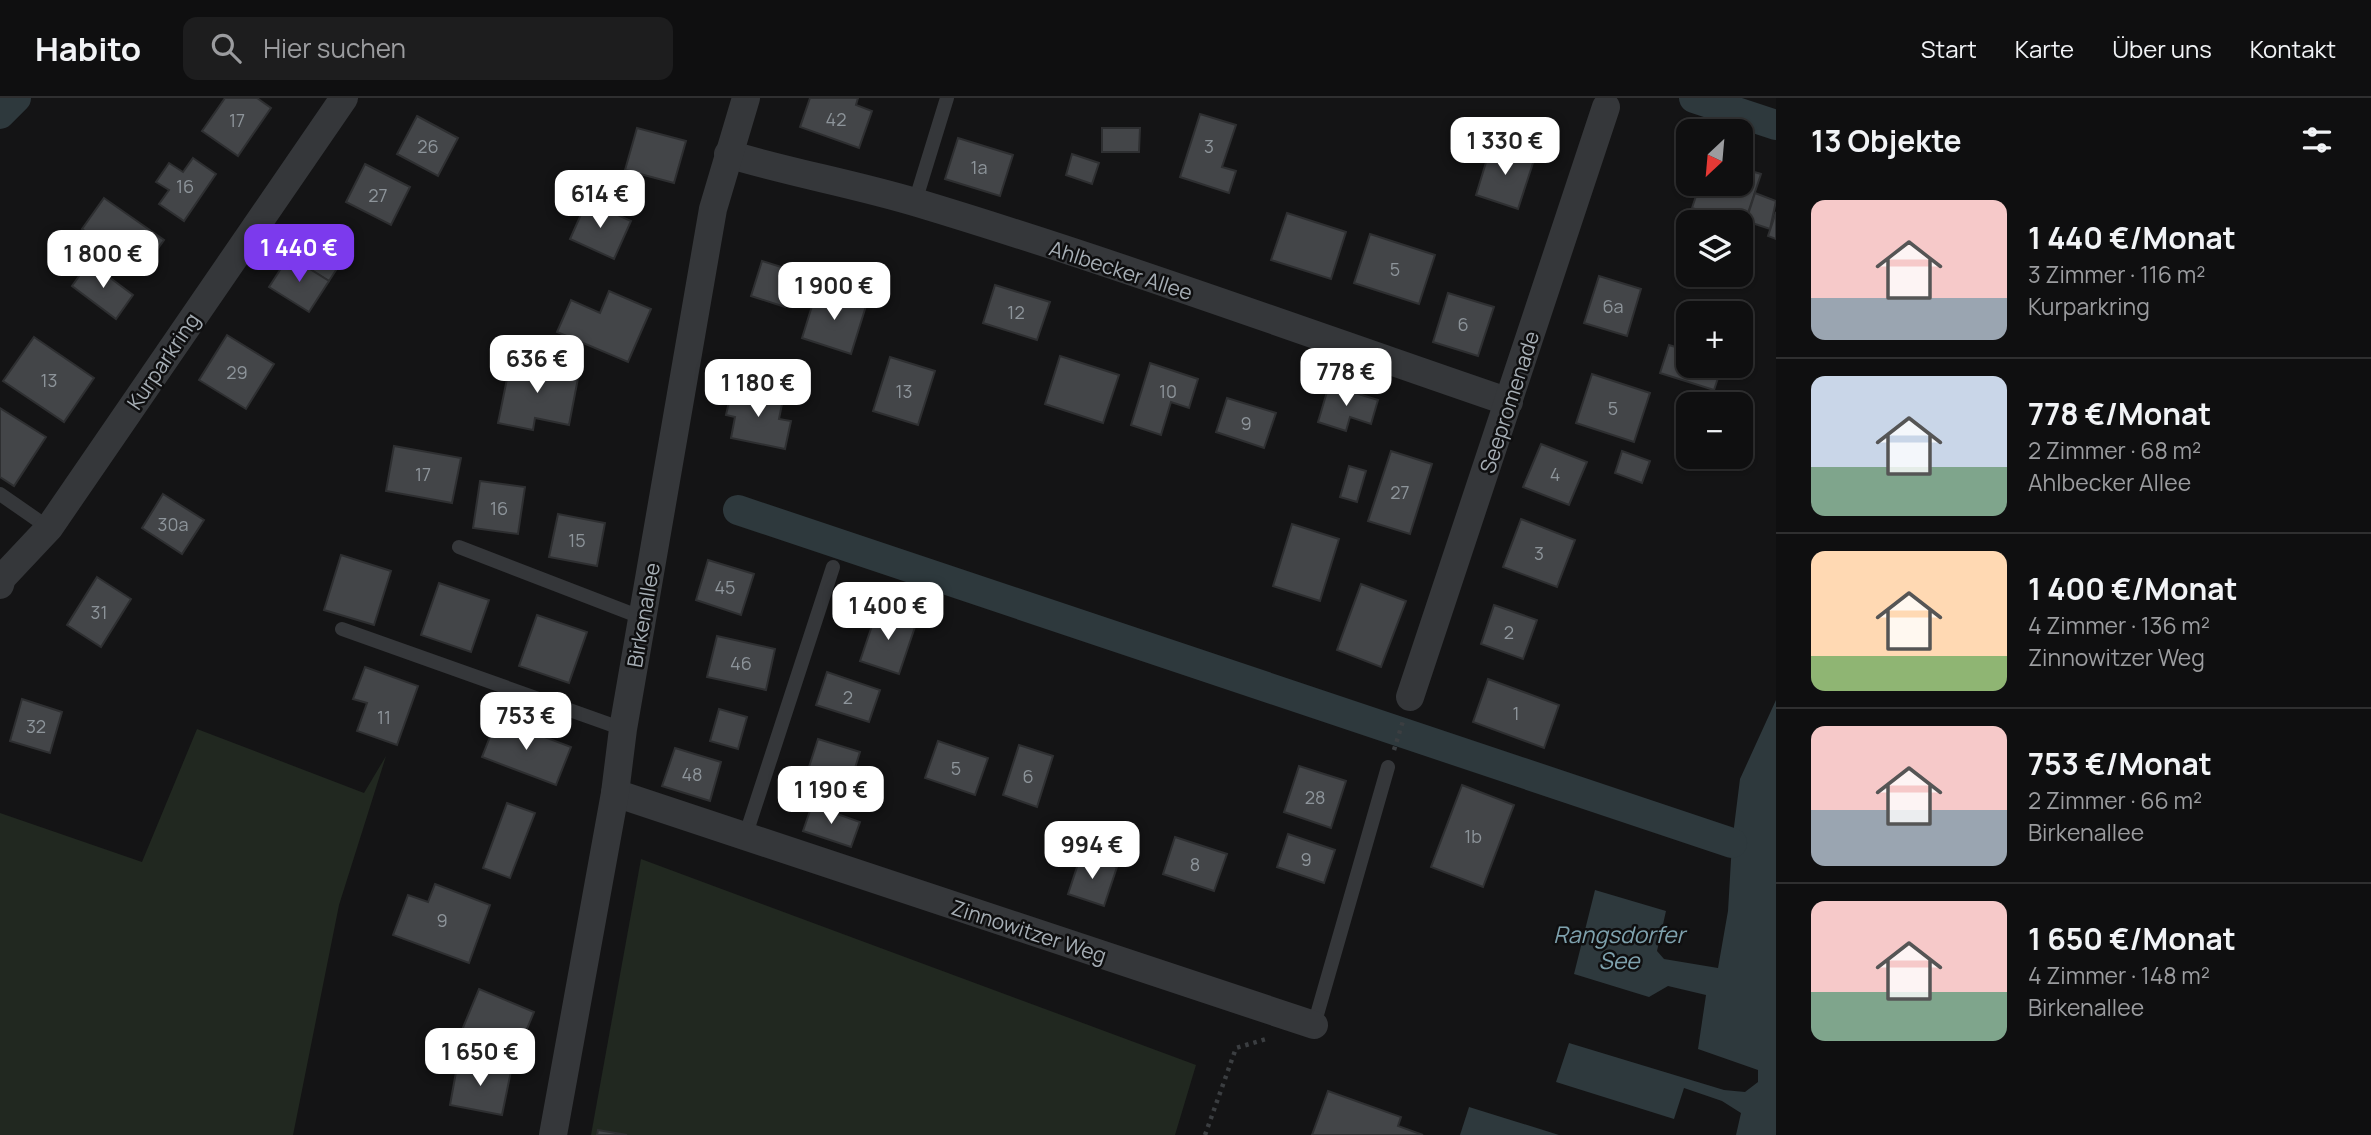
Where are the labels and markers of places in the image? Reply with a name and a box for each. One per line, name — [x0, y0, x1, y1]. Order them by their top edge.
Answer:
pin: 1 330 € — [1440, 118, 1570, 177]
pin: 614 € — [551, 170, 649, 230]
pin: 1 440 € — [234, 225, 364, 284]
pin: 1 800 € — [38, 230, 168, 290]
pin: 1 900 € — [769, 262, 899, 322]
pin: 636 € — [488, 336, 586, 395]
pin: 778 € — [1297, 348, 1395, 408]
pin: 1 180 € — [693, 360, 823, 419]
pin: 1 400 € — [823, 582, 953, 642]
pin: 753 € — [477, 692, 575, 752]
pin: 1 190 € — [766, 766, 896, 826]
pin: 994 € — [1043, 822, 1141, 881]
pin: 1 650 € — [415, 1028, 545, 1088]

